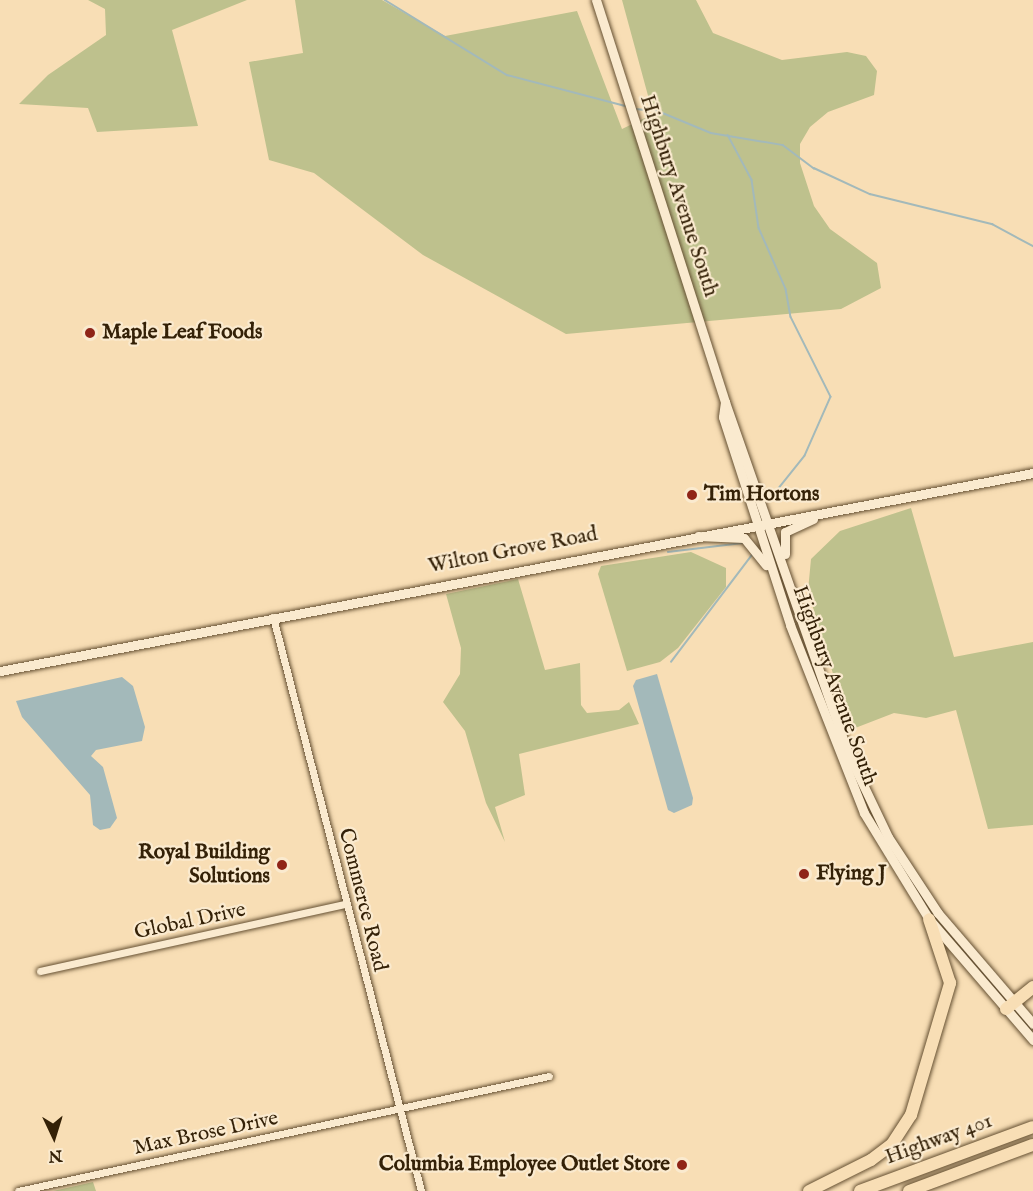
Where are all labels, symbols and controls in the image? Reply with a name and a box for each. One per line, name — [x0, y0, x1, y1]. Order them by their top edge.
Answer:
street label: Highbury Avenue South — [633, 92, 723, 300]
place label: Maple Leaf Foods — [102, 320, 262, 346]
marker: Maple Leaf Foods — [83, 326, 97, 340]
place label: Tim Hortons — [704, 482, 819, 508]
marker: Tim Hortons — [685, 488, 699, 502]
street label: Wilton Grove Road — [426, 522, 600, 580]
street label: Highbury Avenue South — [786, 583, 882, 789]
street label: Commerce Road — [332, 826, 392, 974]
place label: Royal Building Solutions — [138, 840, 270, 890]
marker: Royal Building Solutions — [275, 858, 289, 872]
place label: Flying J — [816, 861, 887, 887]
marker: Flying J — [797, 867, 811, 881]
street label: Global Drive — [132, 898, 248, 946]
street label: Max Brose Drive — [131, 1106, 281, 1162]
north arrow — [24, 1107, 84, 1167]
street label: Highway 401 — [882, 1109, 996, 1171]
text: N — [48, 1144, 63, 1165]
place label: Columbia Employee Outlet Store — [379, 1152, 670, 1178]
marker: Columbia Employee Outlet Store — [675, 1158, 689, 1172]

